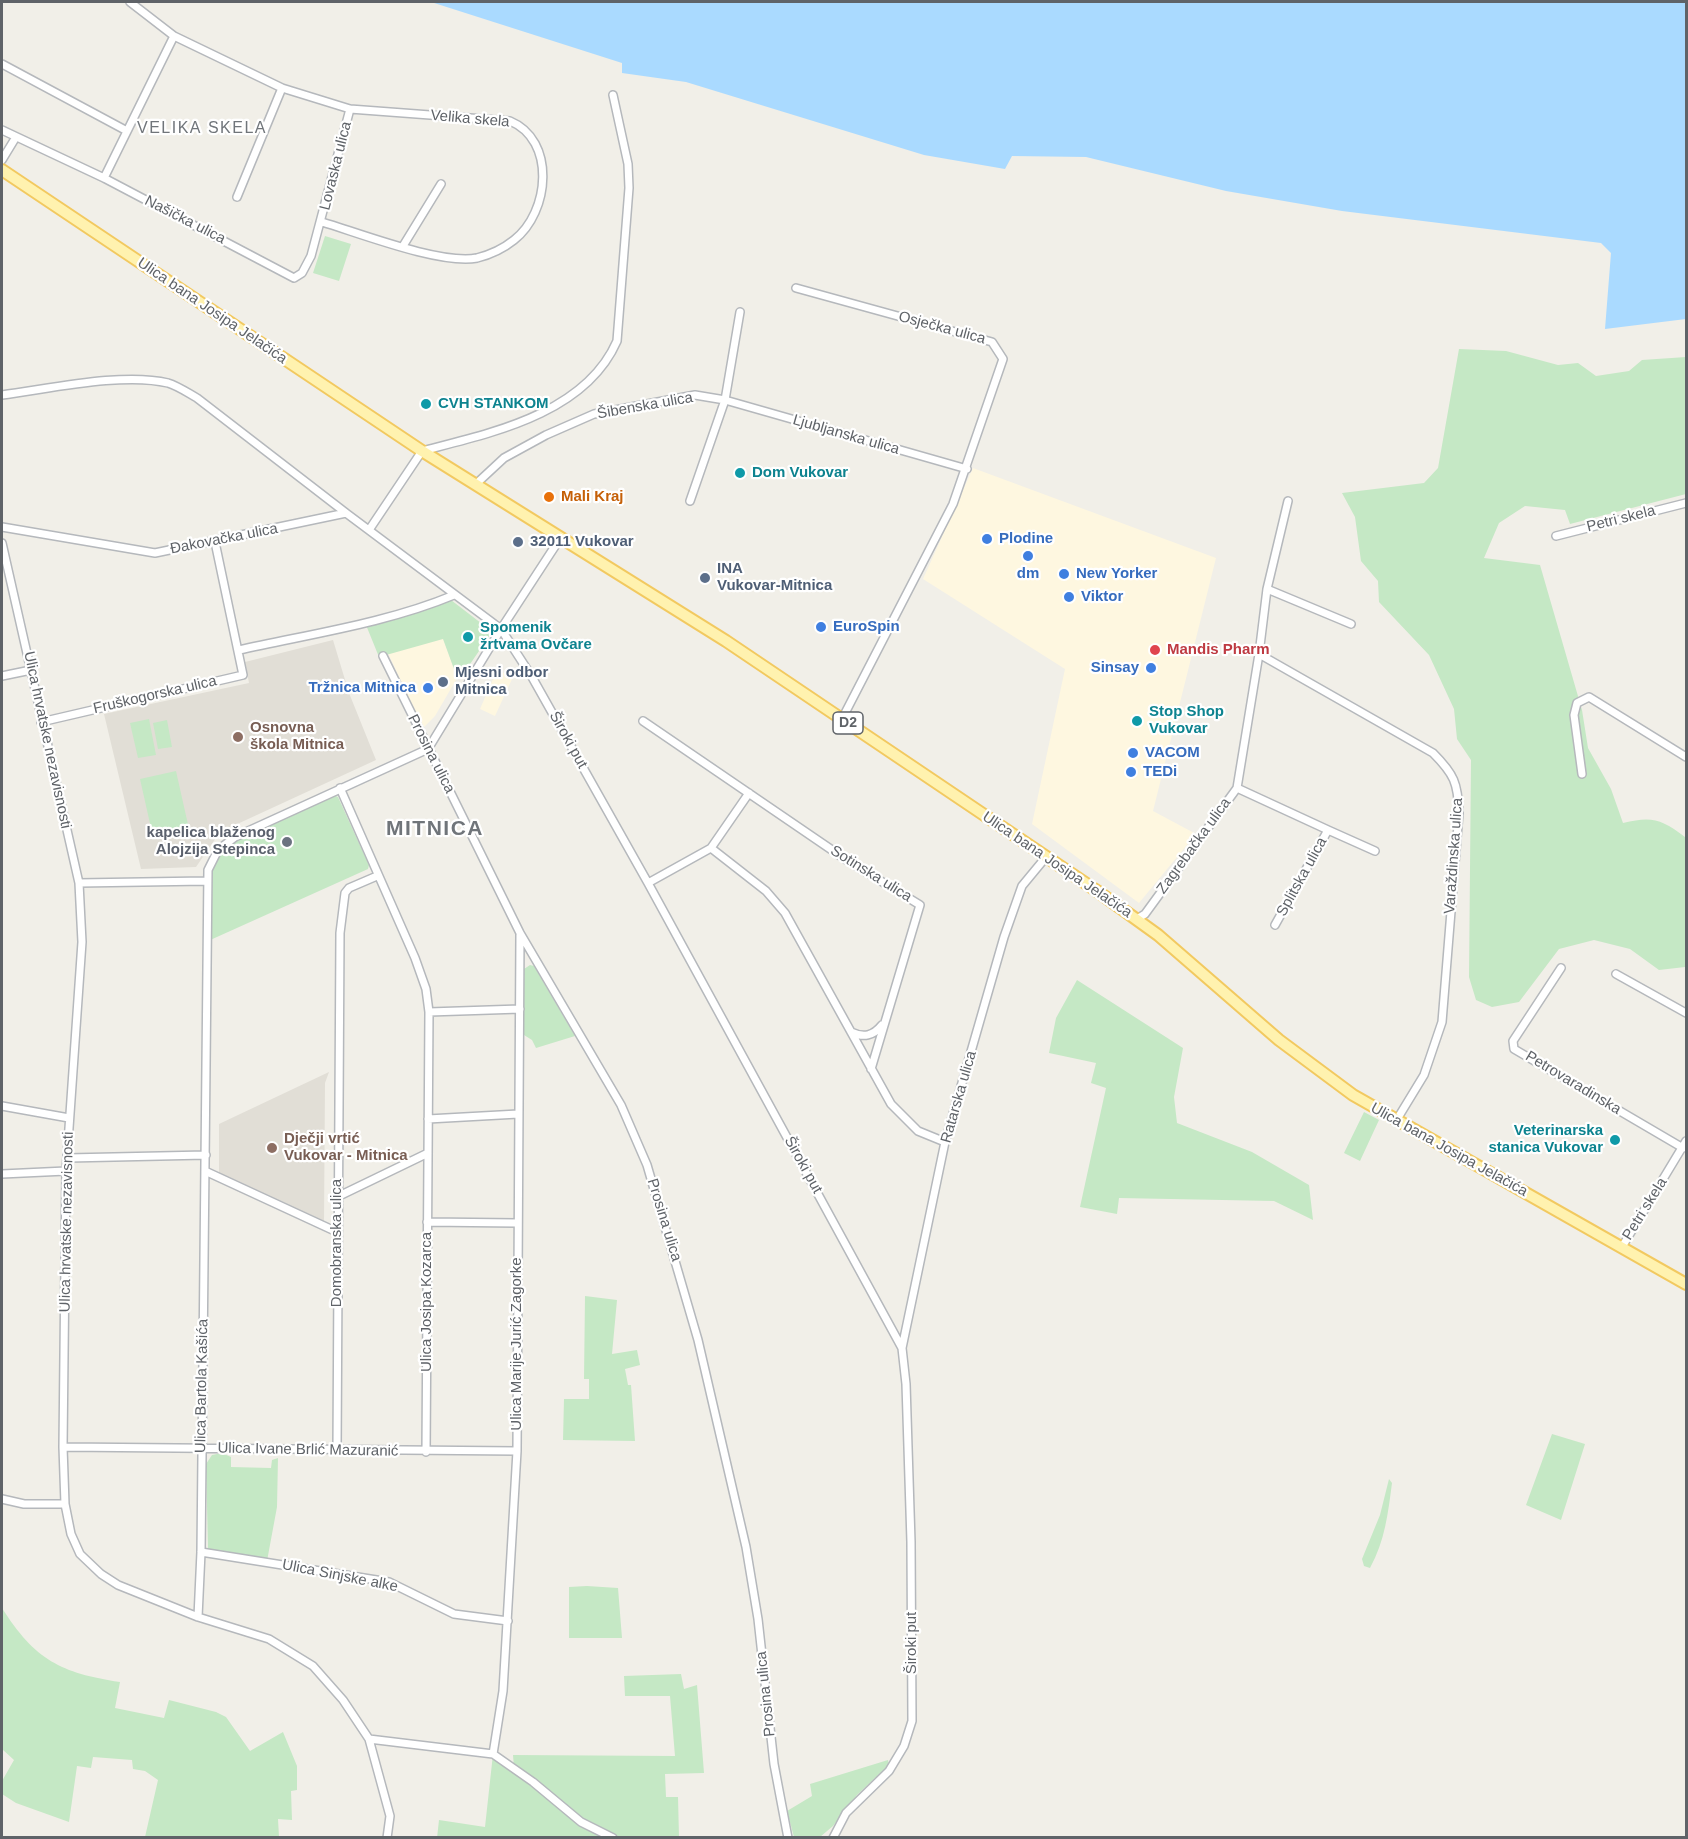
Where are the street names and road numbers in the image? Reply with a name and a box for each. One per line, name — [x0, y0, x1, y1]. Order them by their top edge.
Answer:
street label: Velika skela — [430, 107, 510, 131]
street label: Lovaska ulica — [316, 120, 356, 212]
street label: Našička ulica — [142, 192, 228, 248]
street label: Ulica bana Josipa Jelačića — [134, 254, 290, 368]
street label: Osječka ulica — [897, 308, 987, 348]
street label: Šibenska ulica — [596, 389, 694, 423]
street label: Ljubljanska ulica — [791, 411, 901, 459]
street label: Petri skela — [1585, 502, 1657, 536]
street label: Đakovačka ulica — [169, 520, 279, 558]
street label: Ulica hrvatske nezavisnosti — [19, 650, 75, 830]
street label: Fruškogorska ulica — [92, 672, 218, 718]
street label: Široki put — [545, 708, 591, 772]
street label: Prosina ulica — [403, 712, 459, 796]
road number: D2 — [833, 712, 863, 734]
street label: Zagrebačka ulica — [1153, 795, 1235, 897]
street label: Varaždinska ulica — [1441, 797, 1467, 915]
street label: Ulica bana Josipa Jelačića — [979, 808, 1135, 922]
street label: Splitska ulica — [1273, 834, 1331, 920]
street label: Sotinska ulica — [827, 842, 915, 906]
street label: Petrovaradinska — [1522, 1047, 1624, 1119]
street label: Ratarska ulica — [937, 1049, 981, 1145]
street label: Ulica bana Josipa Jelačića — [1367, 1099, 1531, 1201]
street label: Ulica hrvatske nezavisnosti — [56, 1131, 78, 1313]
street label: Široki put — [780, 1133, 826, 1197]
street label: Petri skela — [1619, 1175, 1671, 1243]
street label: Prosina ulica — [643, 1176, 685, 1264]
street label: Domobranska ulica — [328, 1179, 346, 1307]
street label: Ulica Josipa Kozarca — [418, 1232, 436, 1372]
street label: Ulica Marije Jurić Zagorke — [508, 1257, 526, 1431]
street label: Ulica Bartola Kašića — [192, 1319, 212, 1453]
street label: Ulica Ivane Brlić Mazuranić — [217, 1439, 399, 1461]
street label: Ulica Sinjske alke — [281, 1556, 399, 1596]
street label: Široki put — [903, 1612, 921, 1674]
street label: Prosina ulica — [753, 1650, 779, 1738]

